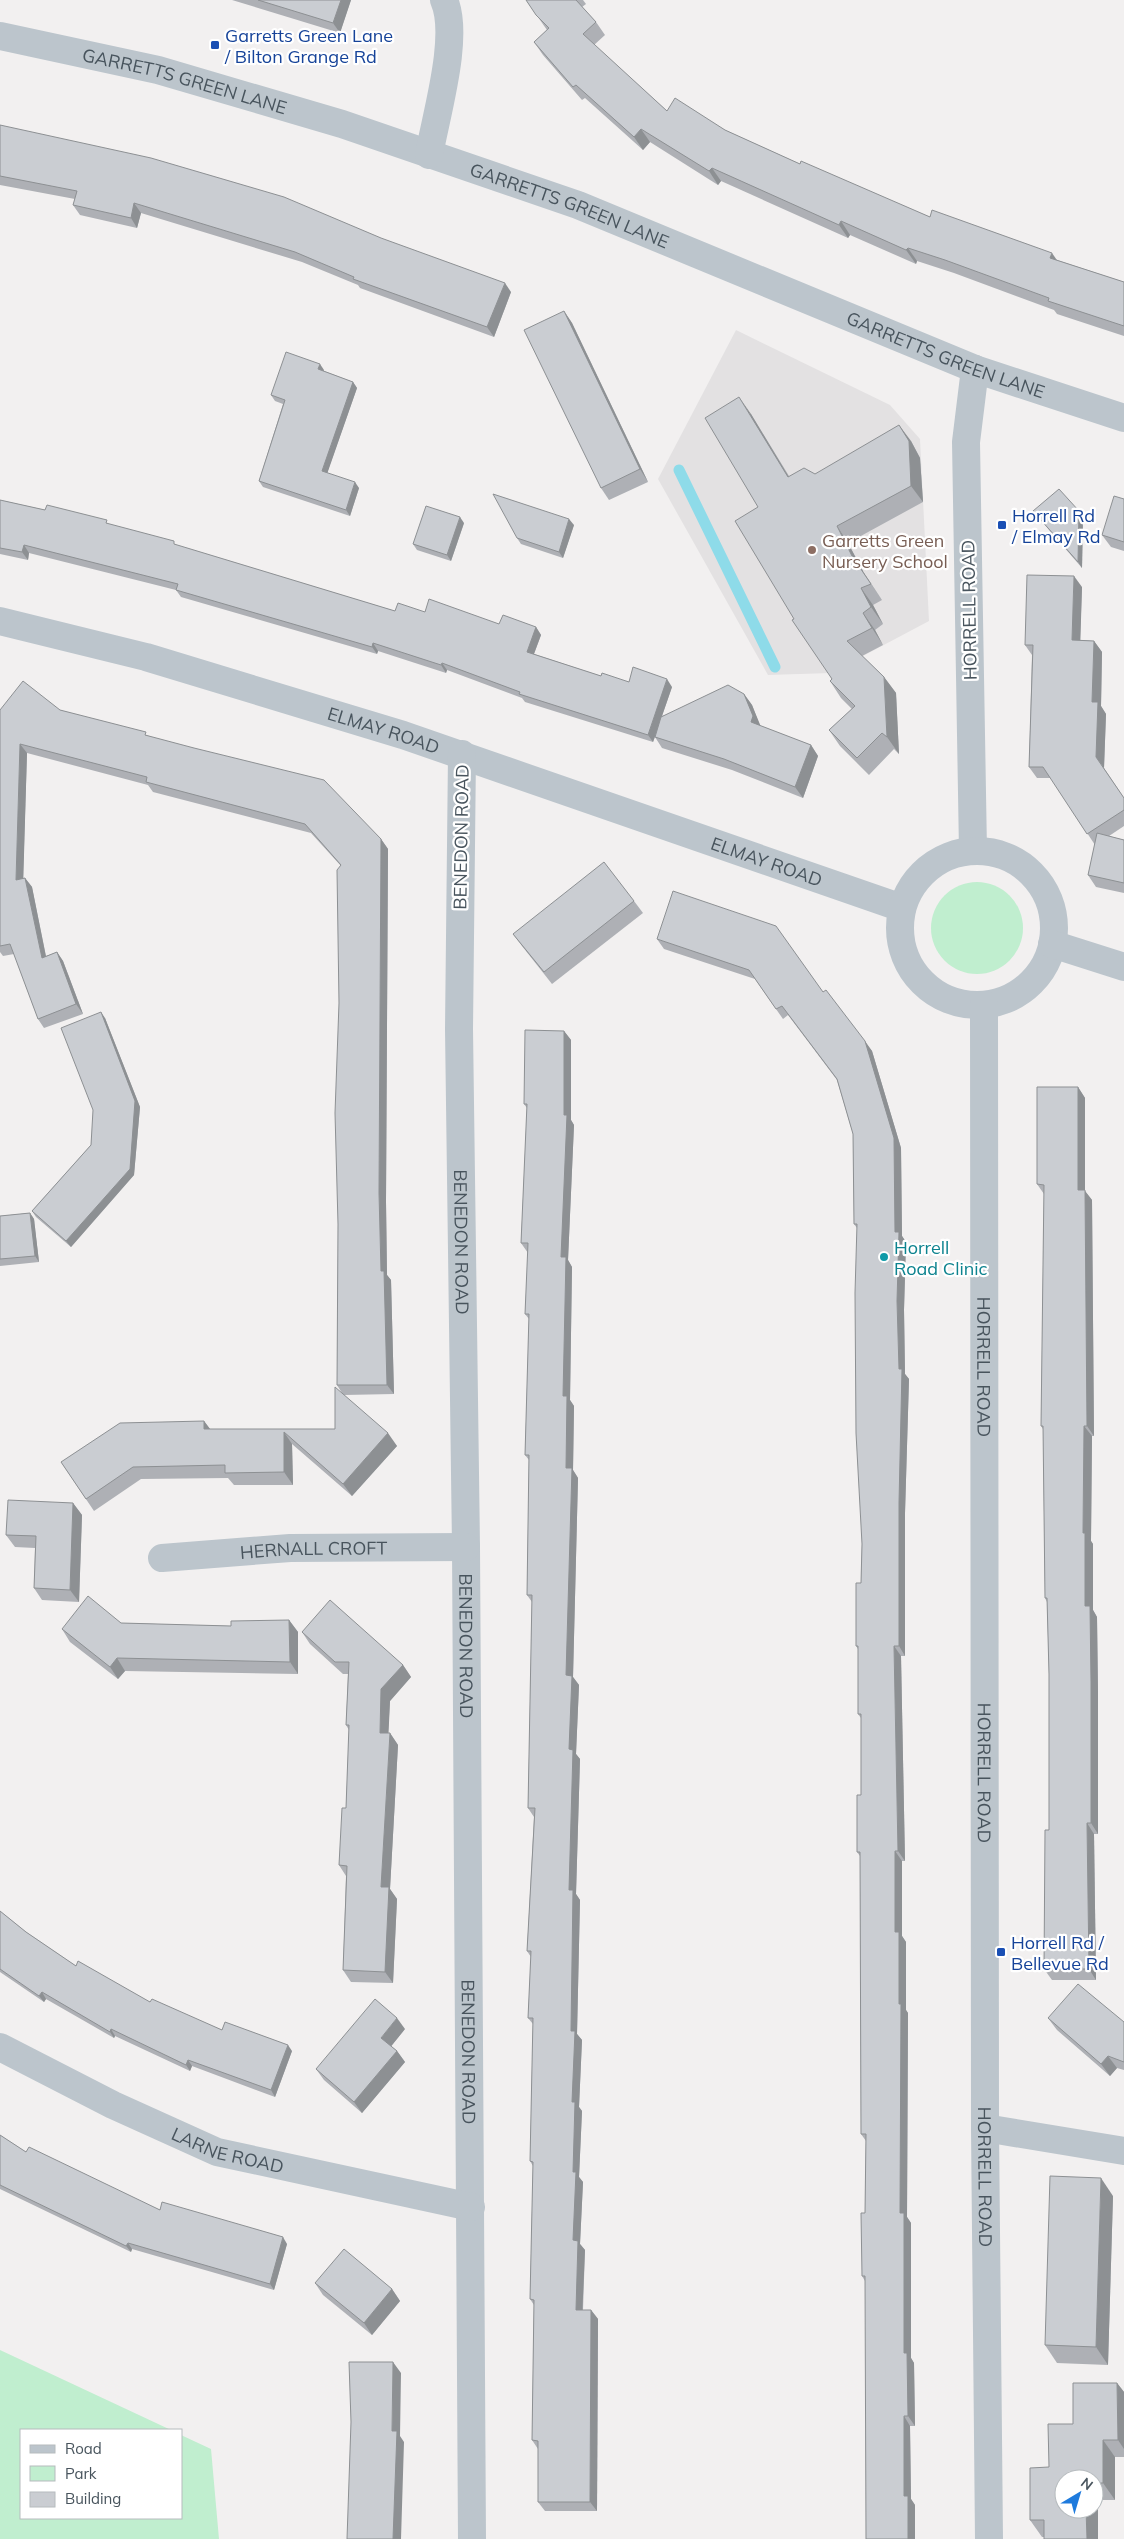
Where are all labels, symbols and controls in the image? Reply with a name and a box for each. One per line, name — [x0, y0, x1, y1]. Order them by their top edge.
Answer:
place label: Garretts Green Lane / Bilton Grange Rd — [224, 24, 393, 68]
marker: Garretts Green Lane / Bilton Grange Rd — [209, 39, 221, 51]
street label: GARRETTS GREEN LANE — [80, 43, 290, 119]
street label: GARRETTS GREEN LANE — [467, 157, 673, 253]
street label: GARRETTS GREEN LANE — [843, 306, 1048, 403]
place label: Horrell Rd / Elmay Rd — [1011, 504, 1101, 548]
marker: Horrell Rd / Elmay Rd — [996, 519, 1008, 531]
place label: Garretts Green Nursery School — [822, 529, 948, 573]
street label: HORRELL ROAD — [956, 540, 982, 680]
marker: Garretts Green Nursery School — [806, 544, 818, 556]
street label: ELMAY ROAD — [325, 701, 443, 758]
street label: BENEDON ROAD — [448, 764, 474, 910]
street label: ELMAY ROAD — [708, 831, 826, 891]
street label: BENEDON ROAD — [449, 1169, 474, 1315]
place label: Horrell Road Clinic — [894, 1236, 988, 1280]
marker: Horrell Road Clinic — [878, 1251, 890, 1263]
street label: HORRELL ROAD — [973, 1297, 996, 1437]
street label: HERNALL CROFT — [239, 1536, 388, 1563]
street label: BENEDON ROAD — [455, 1573, 479, 1719]
street label: HORRELL ROAD — [973, 1703, 996, 1843]
place label: Horrell Rd / Bellevue Rd — [1011, 1931, 1109, 1975]
marker: Horrell Rd / Bellevue Rd — [995, 1946, 1007, 1958]
street label: BENEDON ROAD — [457, 1979, 481, 2125]
street label: HORRELL ROAD — [973, 2107, 998, 2247]
street label: LARNE ROAD — [168, 2122, 286, 2178]
legend — [20, 2429, 182, 2519]
text: Road — [65, 2439, 102, 2458]
text: Park — [65, 2464, 97, 2483]
north arrow — [1054, 2469, 1104, 2519]
text: N — [1077, 2473, 1097, 2494]
text: Building — [65, 2489, 121, 2508]

